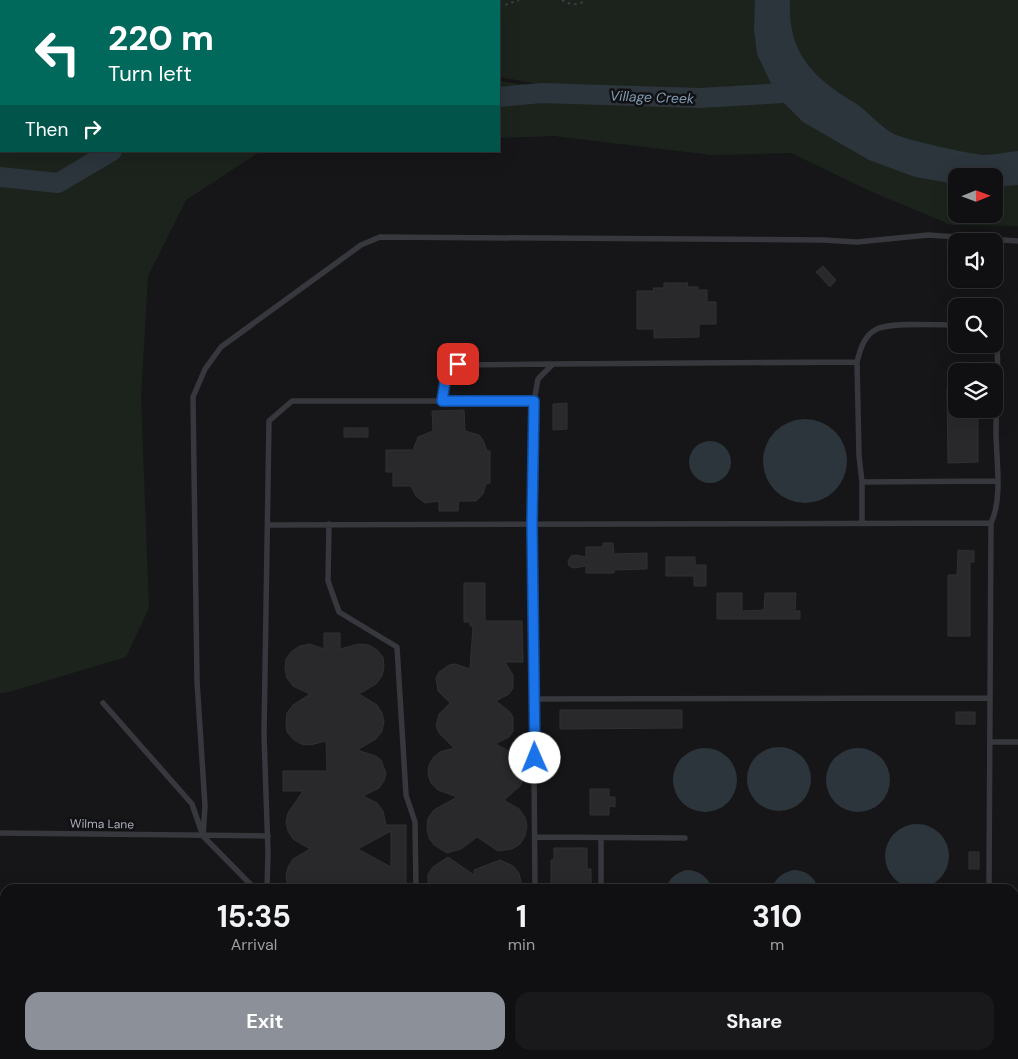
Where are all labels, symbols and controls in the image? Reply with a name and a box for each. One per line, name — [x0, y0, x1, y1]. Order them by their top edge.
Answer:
text: 220 m — [108, 15, 214, 61]
icon: left — [25, 20, 90, 85]
text: Turn left — [108, 59, 192, 88]
water label: Village Creek — [610, 87, 695, 107]
icon: right — [78, 115, 106, 143]
text: Then — [25, 117, 68, 142]
north arrow — [948, 168, 1002, 222]
map controls — [948, 168, 1003, 418]
button: sound — [948, 233, 1003, 288]
button: search — [948, 298, 1003, 353]
pin — [437, 343, 479, 385]
icon: arrive — [444, 350, 472, 378]
button: layers — [948, 363, 1003, 418]
position arrow — [508, 731, 560, 783]
street label: Wilma Lane — [70, 815, 134, 833]
text: 15:35 — [217, 897, 291, 936]
text: 1 — [516, 897, 527, 936]
text: 310 — [752, 897, 802, 936]
text: Arrival — [231, 934, 277, 955]
text: min — [508, 934, 535, 955]
text: m — [770, 934, 784, 955]
button: Exit — [25, 992, 505, 1050]
button: Share — [515, 992, 994, 1050]

